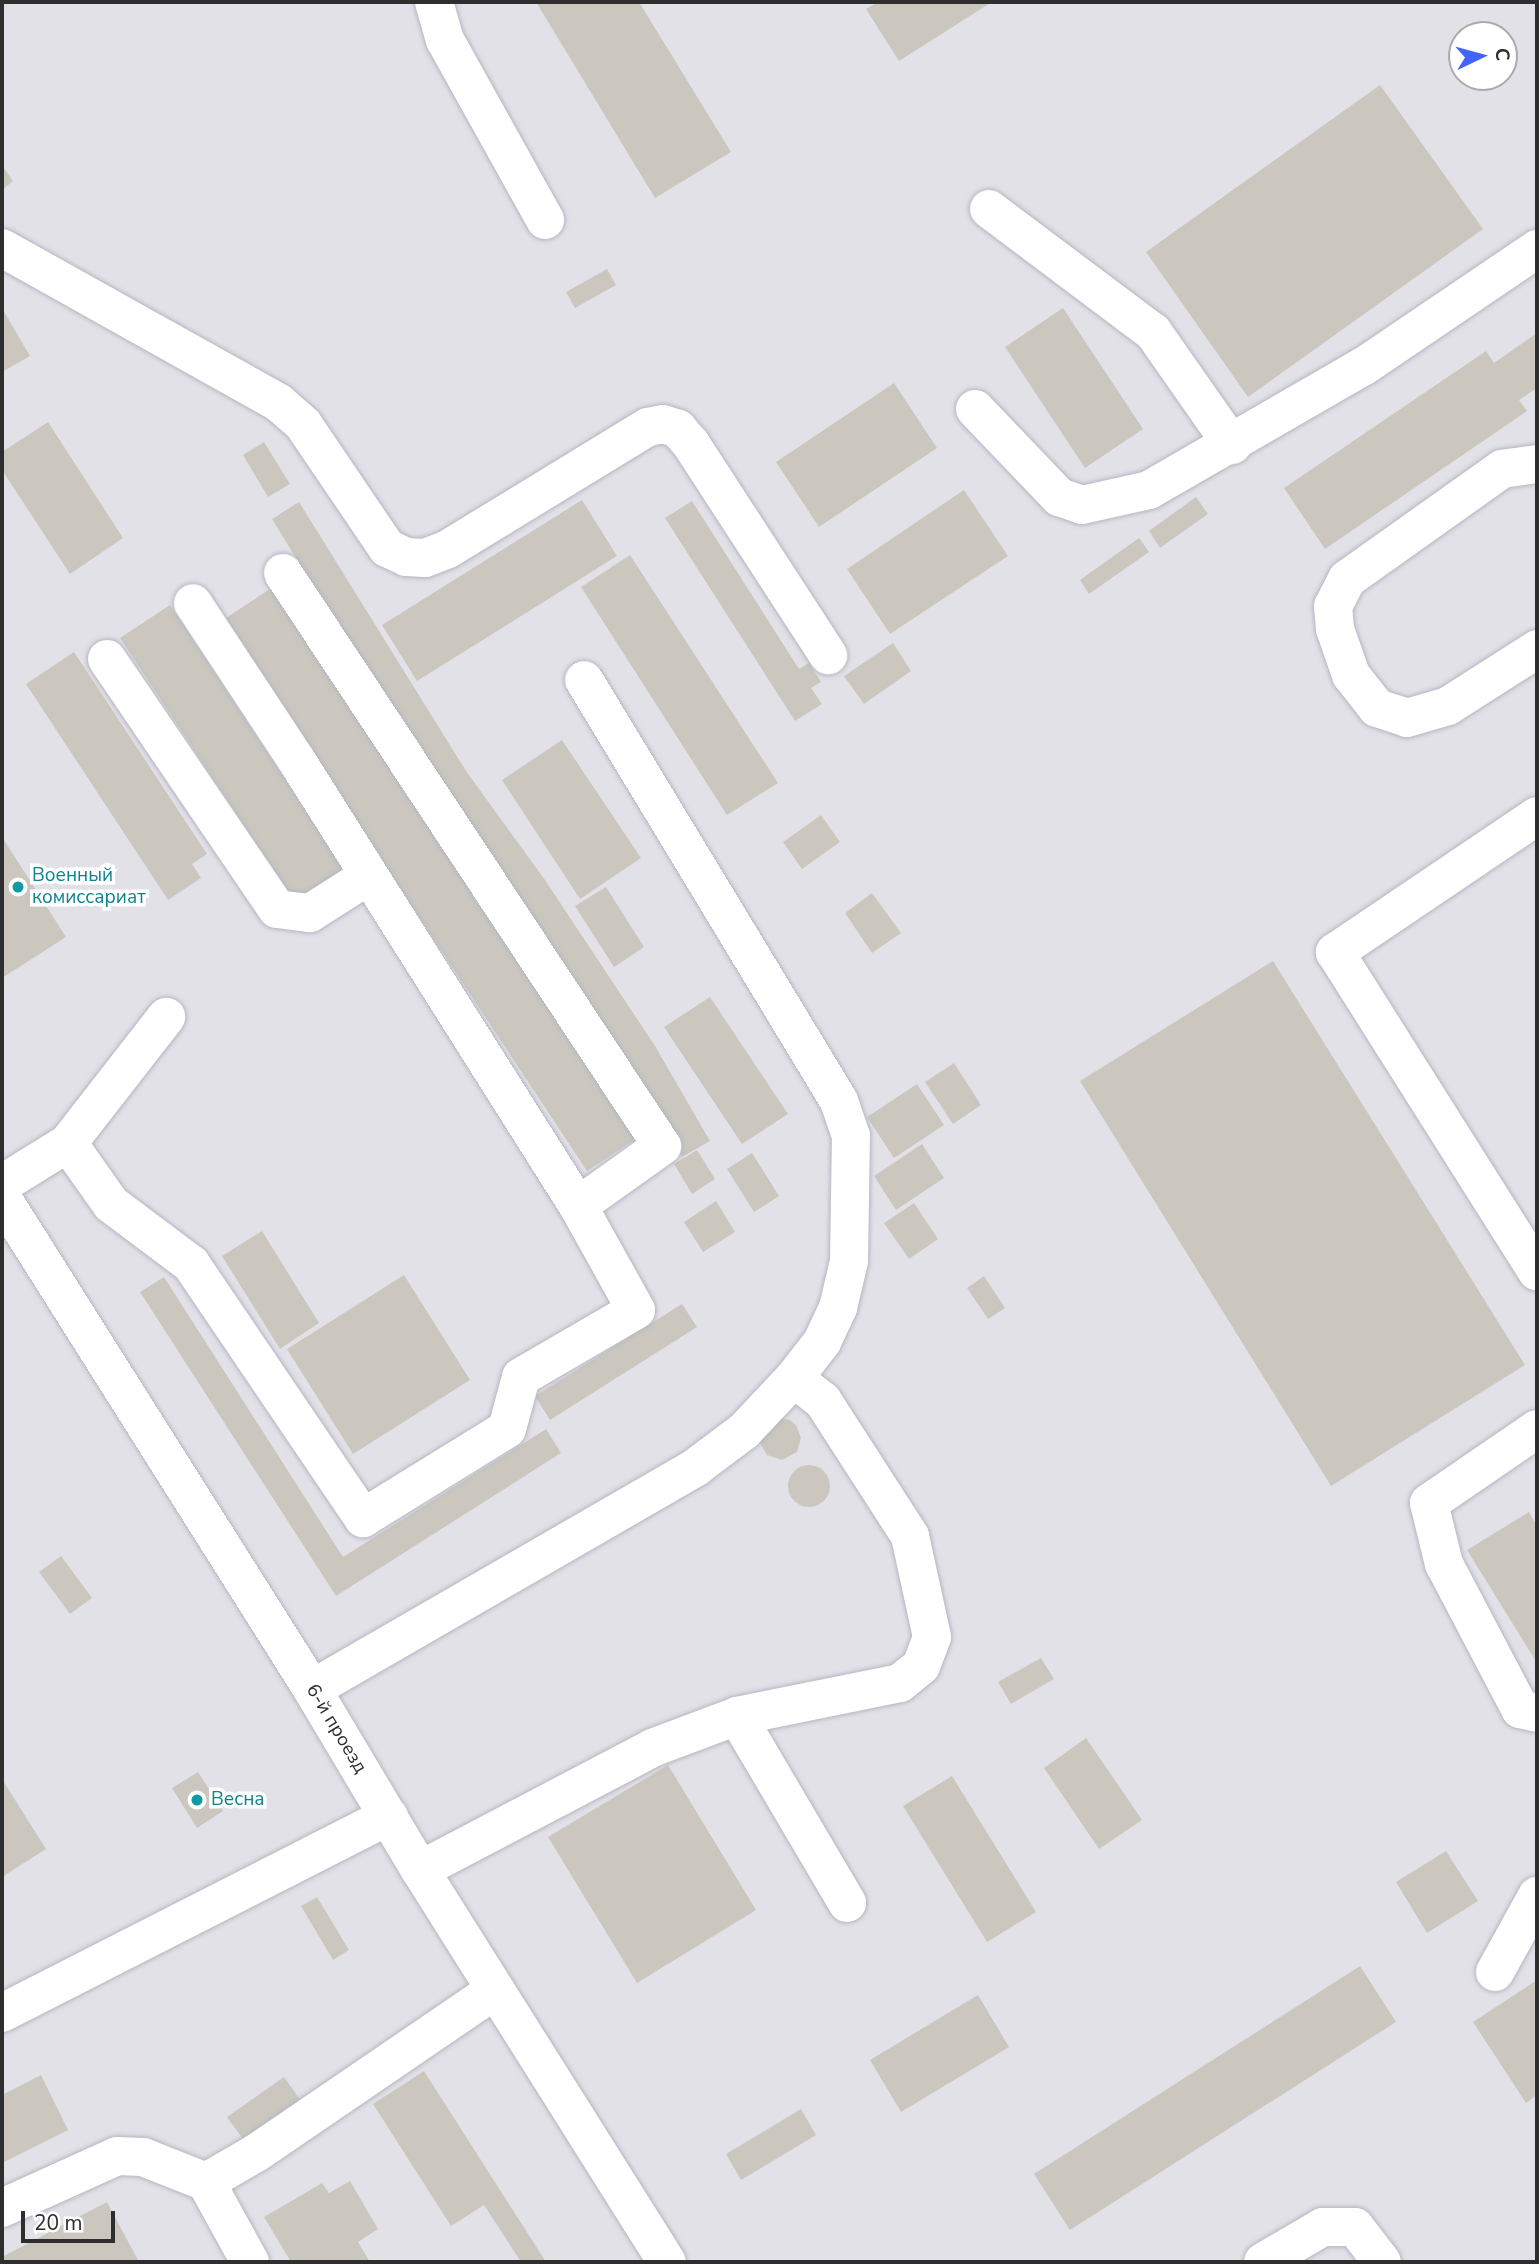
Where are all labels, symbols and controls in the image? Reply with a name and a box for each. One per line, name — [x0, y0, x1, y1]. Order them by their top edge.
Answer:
north arrow — [1448, 21, 1518, 91]
text: С — [1488, 47, 1515, 62]
place label: Военный комиссариат — [32, 865, 146, 909]
marker: Военный комиссариат — [10, 879, 26, 895]
street label: 6-й проезд — [301, 1680, 371, 1778]
place label: Весна — [211, 1789, 265, 1811]
marker: Весна — [189, 1792, 205, 1808]
scale bar — [24, 2198, 119, 2242]
text: 20 m — [34, 2209, 83, 2237]

